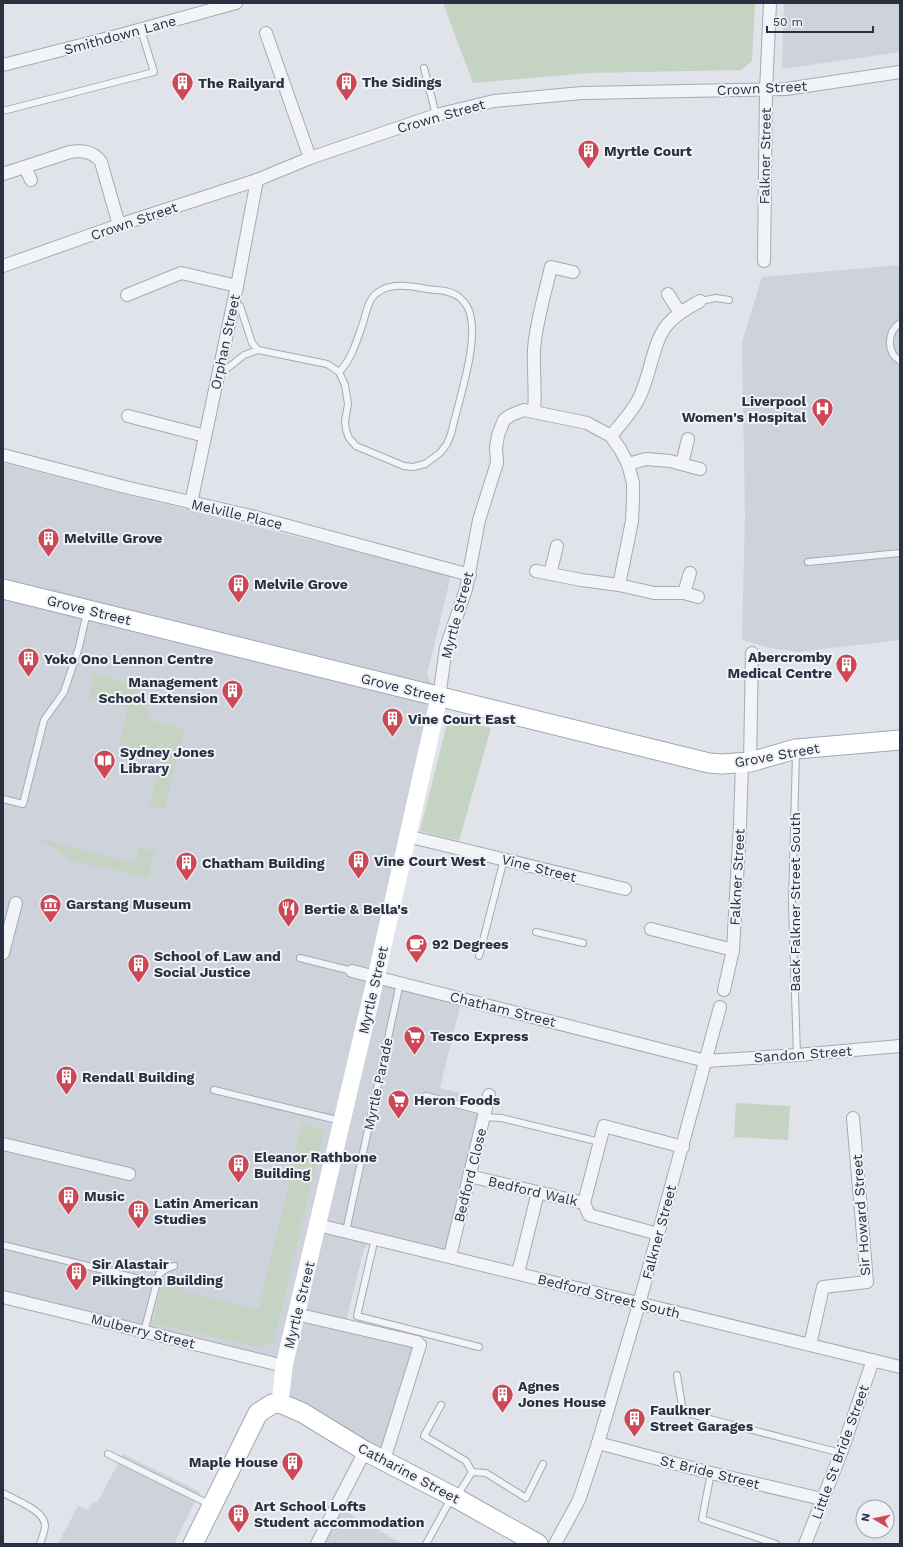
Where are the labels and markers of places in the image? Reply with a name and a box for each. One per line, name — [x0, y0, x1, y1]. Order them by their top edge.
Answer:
building icon: The Sidings — [334, 69, 360, 102]
building icon: The Railyard — [169, 70, 195, 103]
place label: The Sidings — [362, 74, 442, 90]
place label: The Railyard — [198, 75, 285, 91]
building icon: Myrtle Court — [575, 138, 601, 171]
place label: Myrtle Court — [604, 143, 692, 159]
place label: Liverpool Women's Hospital — [682, 393, 806, 425]
hospital icon: Liverpool Women's Hospital — [809, 396, 835, 429]
building icon: Melville Grove — [36, 525, 62, 558]
place label: Melville Grove — [64, 530, 162, 546]
building icon: Melvile Grove — [226, 571, 252, 604]
place label: Melvile Grove — [254, 576, 348, 592]
building icon: Yoko Ono Lennon Centre — [16, 646, 42, 679]
place label: Abercromby Medical Centre — [727, 649, 832, 681]
place label: Yoko Ono Lennon Centre — [44, 651, 213, 667]
building icon: Abercromby Medical Centre — [834, 652, 860, 685]
place label: Management School Extension — [99, 674, 218, 706]
building icon: Management School Extension — [220, 677, 246, 710]
building icon: Vine Court East — [379, 706, 405, 739]
place label: Vine Court East — [408, 711, 516, 727]
place label: Sydney Jones Library — [120, 744, 215, 776]
library icon: Sydney Jones Library — [92, 747, 118, 780]
building icon: Vine Court West — [346, 848, 372, 881]
building icon: Chatham Building — [174, 850, 200, 883]
place label: Vine Court West — [374, 853, 486, 869]
place label: Chatham Building — [202, 855, 325, 871]
museum icon: Garstang Museum — [37, 891, 63, 924]
place label: Garstang Museum — [66, 896, 191, 912]
restaurant icon: Bertie & Bella's — [276, 896, 302, 929]
place label: Bertie & Bella's — [304, 901, 409, 917]
cafe icon: 92 Degrees — [404, 931, 430, 964]
place label: 92 Degrees — [432, 936, 509, 952]
place label: School of Law and Social Justice — [154, 948, 281, 980]
building icon: School of Law and Social Justice — [125, 951, 151, 984]
supermarket icon: Tesco Express — [401, 1023, 427, 1056]
place label: Tesco Express — [430, 1028, 529, 1044]
building icon: Rendall Building — [54, 1064, 80, 1097]
place label: Rendall Building — [82, 1069, 195, 1085]
supermarket icon: Heron Foods — [385, 1087, 411, 1120]
place label: Heron Foods — [414, 1092, 501, 1108]
place label: Eleanor Rathbone Building — [254, 1149, 377, 1181]
building icon: Eleanor Rathbone Building — [226, 1152, 252, 1185]
building icon: Music — [56, 1183, 82, 1216]
place label: Music — [84, 1188, 125, 1204]
place label: Latin American Studies — [154, 1195, 258, 1227]
building icon: Latin American Studies — [126, 1198, 152, 1231]
place label: Sir Alastair Pilkington Building — [92, 1256, 223, 1288]
building icon: Sir Alastair Pilkington Building — [63, 1259, 89, 1292]
place label: Agnes Jones House — [518, 1378, 606, 1410]
building icon: Agnes Jones House — [490, 1381, 516, 1414]
place label: Faulkner Street Garages — [650, 1402, 754, 1434]
building icon: Faulkner Street Garages — [622, 1405, 648, 1438]
building icon: Maple House — [280, 1449, 306, 1482]
place label: Maple House — [189, 1454, 278, 1470]
place label: Art School Lofts Student accommodation — [254, 1498, 424, 1530]
building icon: Art School Lofts Student accommodation — [225, 1501, 251, 1534]

